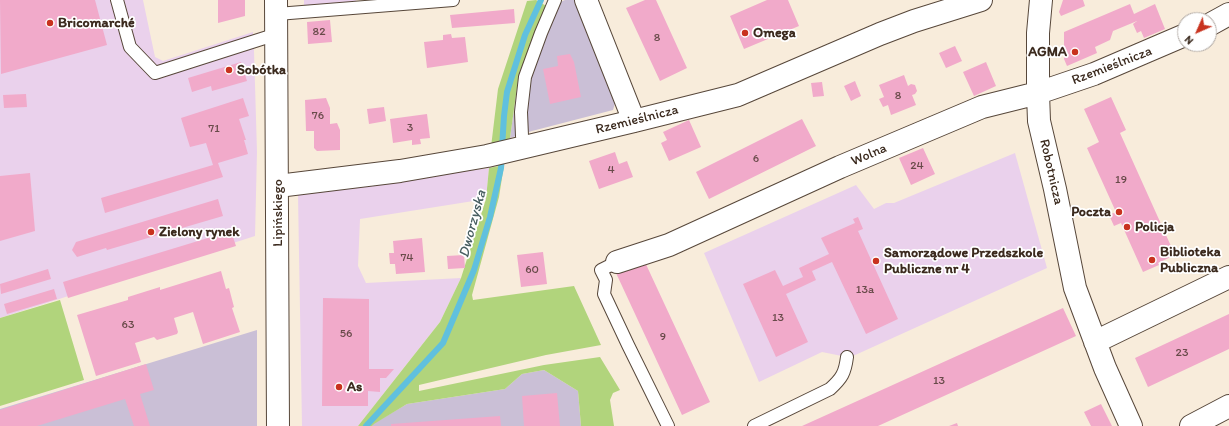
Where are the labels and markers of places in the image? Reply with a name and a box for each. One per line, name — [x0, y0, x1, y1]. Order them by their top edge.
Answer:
place label: Bricomarché — [58, 15, 135, 31]
marker: Bricomarché — [45, 18, 55, 28]
place label: Omega — [753, 25, 796, 41]
marker: Omega — [740, 28, 750, 38]
place label: AGMA — [1028, 44, 1067, 60]
marker: AGMA — [1070, 47, 1080, 57]
place label: Sobótka — [237, 62, 286, 78]
marker: Sobótka — [224, 65, 234, 75]
place label: Poczta — [1071, 204, 1111, 220]
marker: Poczta — [1114, 207, 1124, 217]
place label: Policja — [1135, 219, 1174, 235]
marker: Policja — [1122, 222, 1132, 232]
place label: Zielony rynek — [159, 224, 239, 240]
marker: Zielony rynek — [146, 227, 156, 237]
place label: Biblioteka Publiczna — [1160, 244, 1221, 276]
place label: Samorządowe Przedszkole Publiczne nr 4 — [884, 245, 1043, 278]
marker: Biblioteka Publiczna — [1147, 255, 1157, 265]
marker: Samorządowe Przedszkole Publiczne nr 4 — [871, 256, 881, 266]
place label: As — [347, 379, 362, 395]
marker: As — [334, 382, 344, 392]

